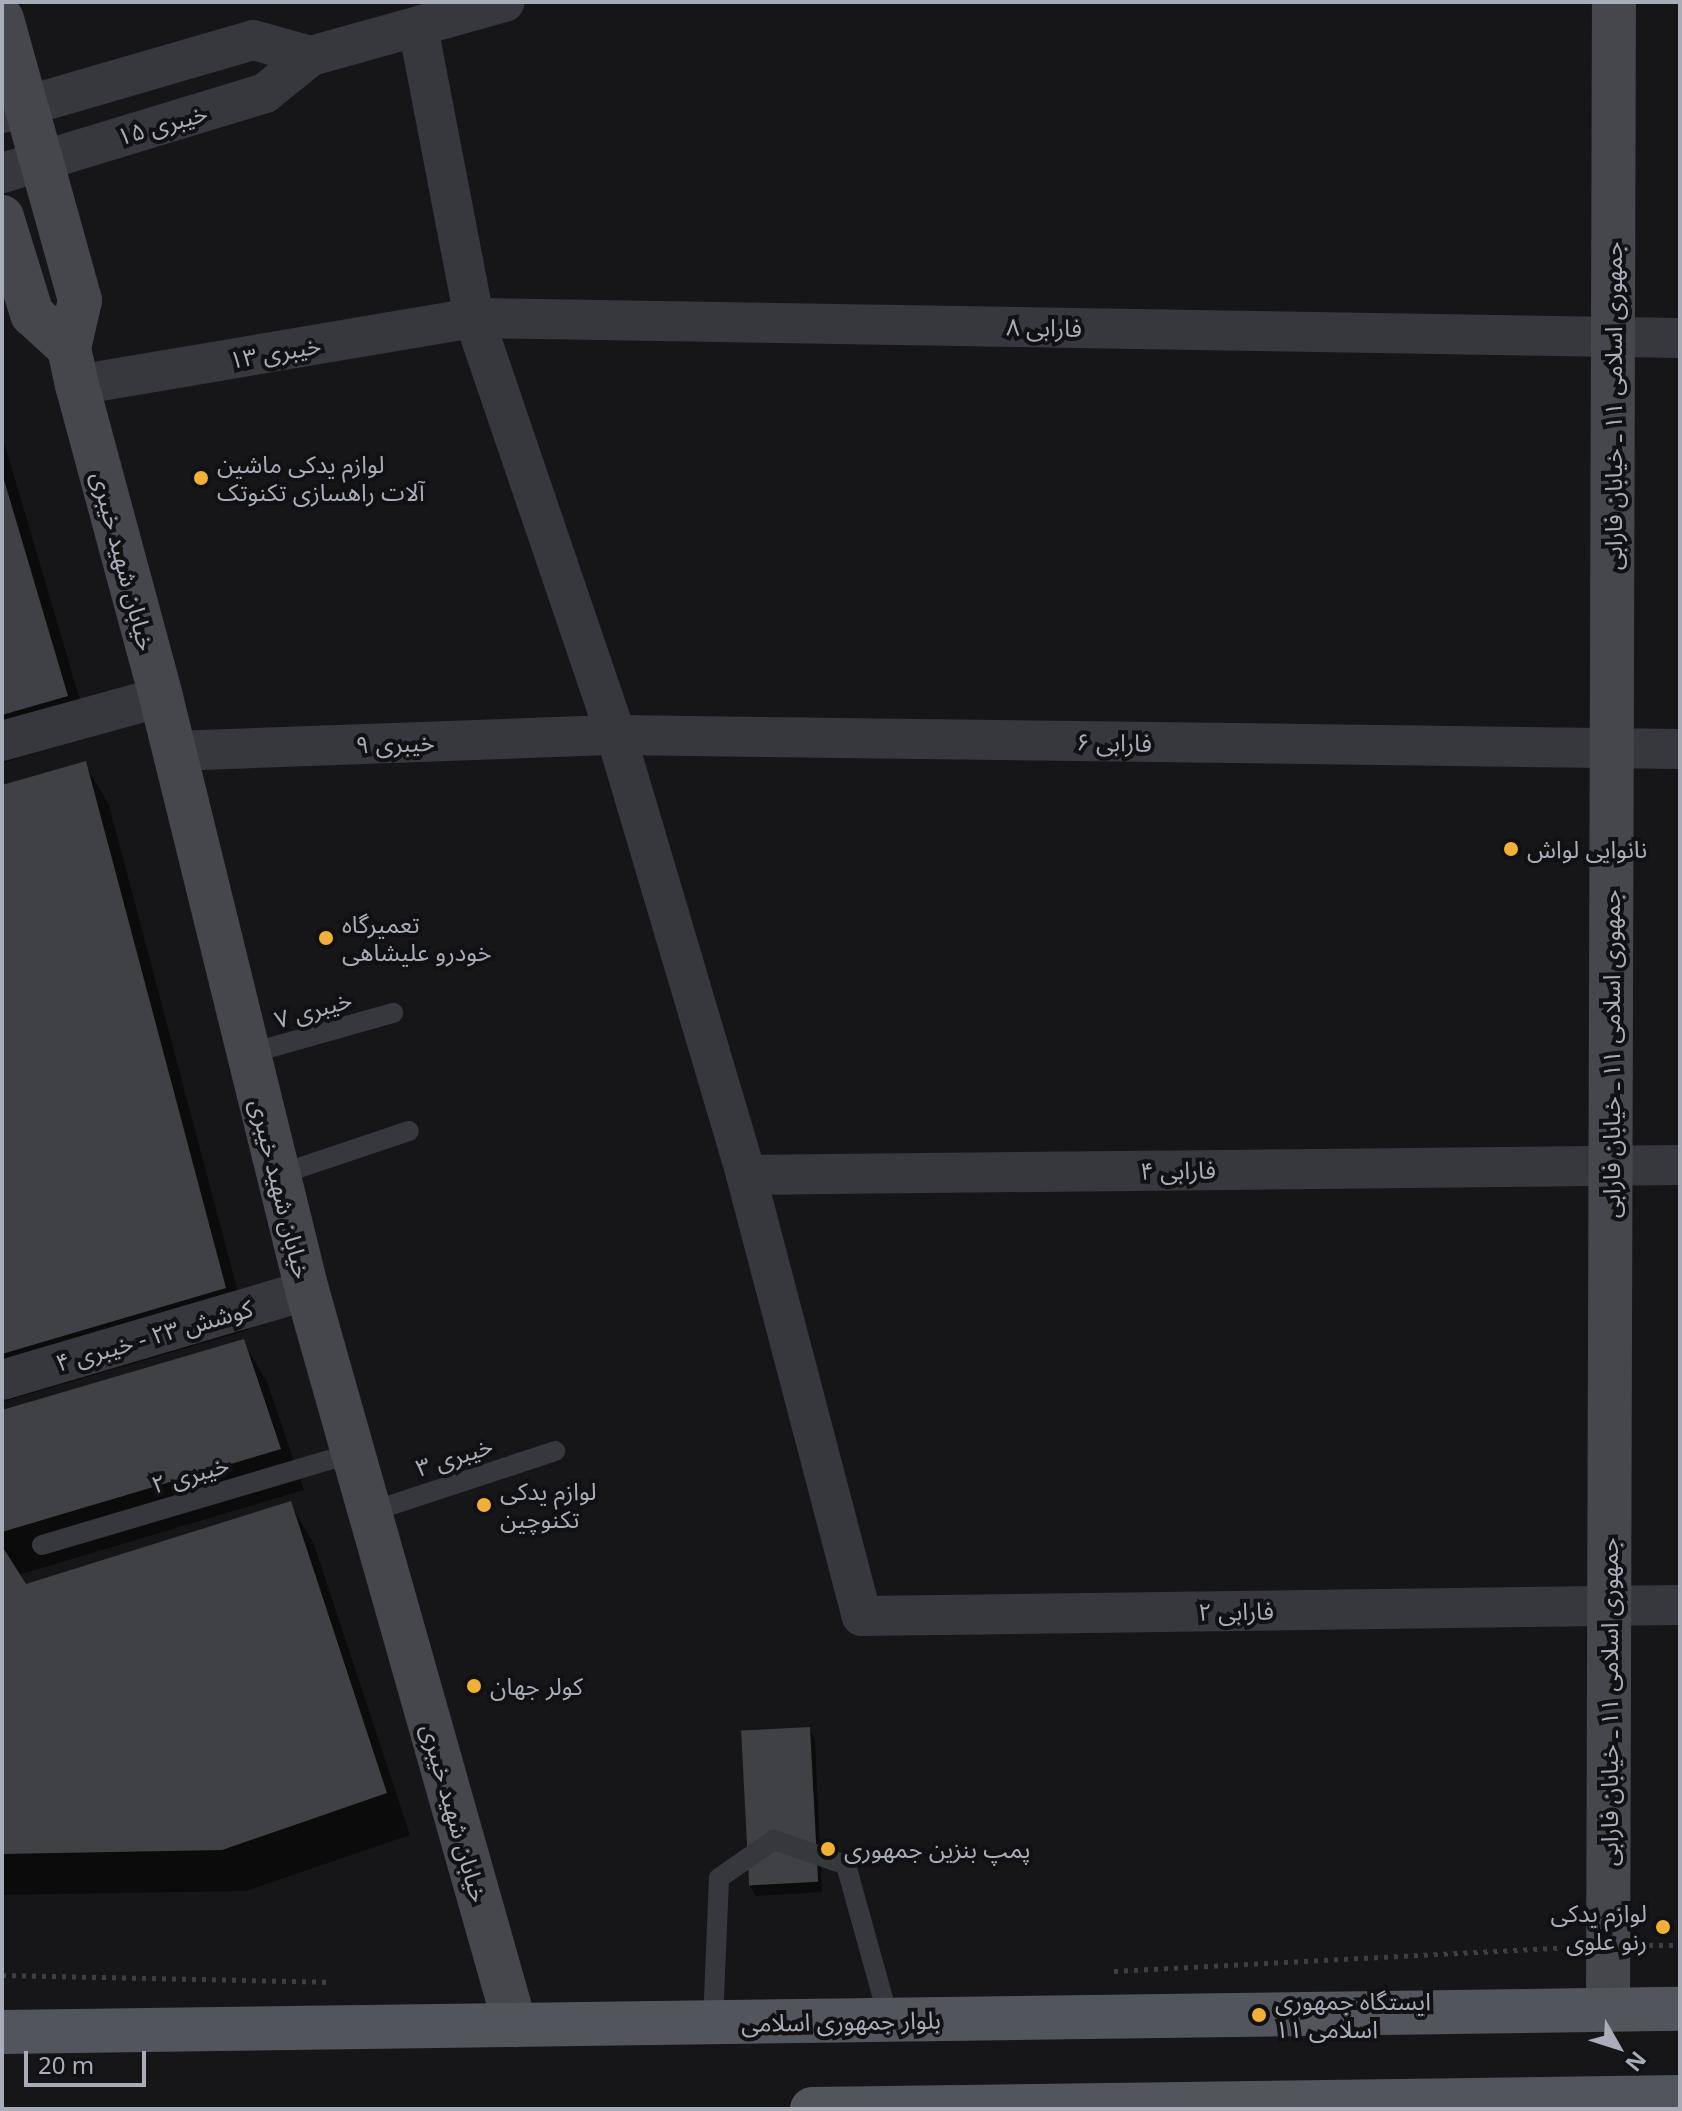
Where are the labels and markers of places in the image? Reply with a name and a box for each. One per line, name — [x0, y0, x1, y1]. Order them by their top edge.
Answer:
place label: لوازم یدکی ماشین آلات راهسازی تکنوتک — [217, 450, 425, 506]
marker: لوازم یدکی ماشین آلات راهسازی تکنوتک — [192, 469, 210, 487]
place label: نانوایی لواش — [1527, 835, 1647, 863]
marker: نانوایی لواش — [1502, 840, 1520, 858]
place label: تعمیرگاه خودرو علیشاهی — [342, 910, 492, 966]
marker: تعمیرگاه خودرو علیشاهی — [317, 929, 335, 947]
place label: لوازم یدکی تکنوچین — [500, 1477, 596, 1533]
marker: لوازم یدکی تکنوچین — [475, 1496, 493, 1514]
place label: کولر جهان — [490, 1672, 583, 1700]
marker: کولر جهان — [465, 1677, 483, 1695]
place label: پمپ بنزین جمهوری — [844, 1835, 1030, 1863]
marker: پمپ بنزین جمهوری — [819, 1840, 837, 1858]
place label: لوازم یدکی رنو علوی — [1551, 1899, 1647, 1955]
marker: لوازم یدکی رنو علوی — [1654, 1918, 1672, 1936]
place label: ایستگاه جمهوری اسلامی ۱۱ — [1275, 1987, 1431, 2043]
marker: ایستگاه جمهوری اسلامی ۱۱ — [1250, 2006, 1268, 2024]

